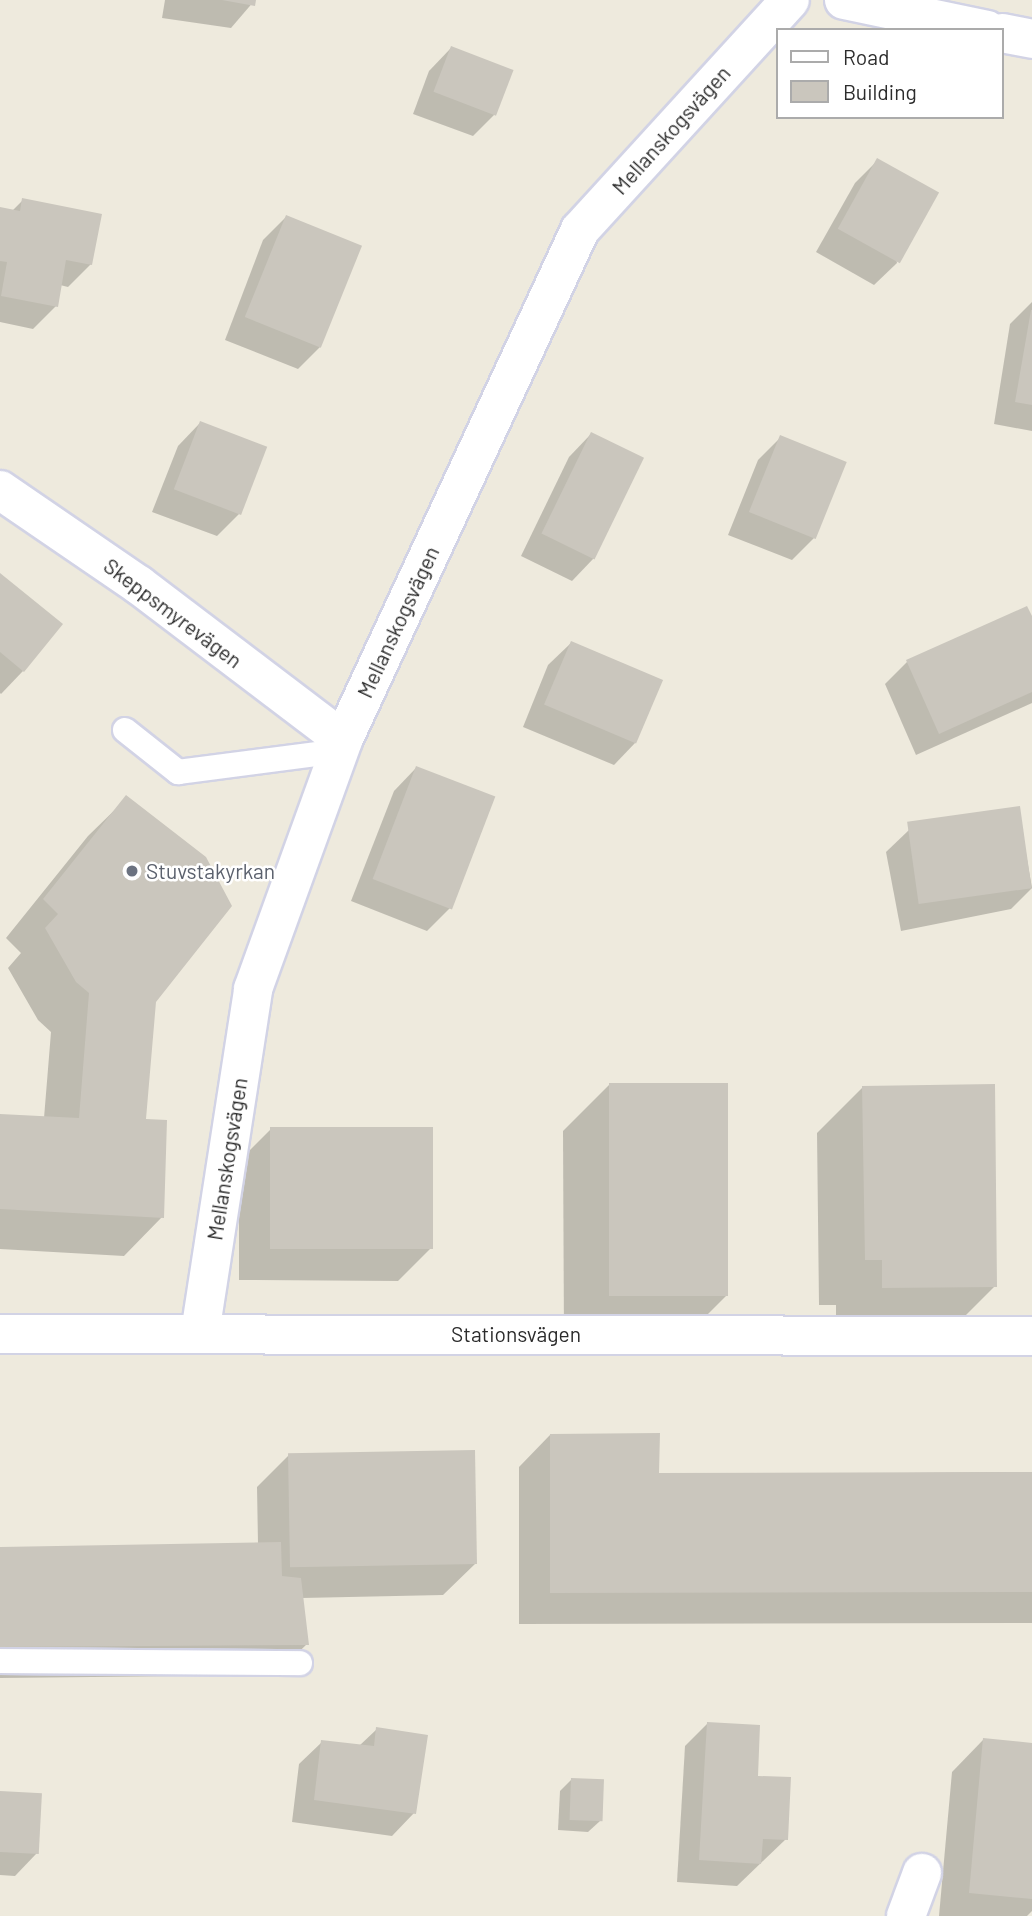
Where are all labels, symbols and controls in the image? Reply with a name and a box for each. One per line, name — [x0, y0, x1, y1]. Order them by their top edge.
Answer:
legend — [776, 28, 1004, 119]
text: Road — [843, 44, 889, 69]
street label: Mellanskogsvägen — [607, 61, 735, 199]
text: Building — [843, 79, 917, 104]
street label: Mellanskogsvägen — [352, 542, 444, 702]
street label: Skeppsmyrevägen — [99, 553, 247, 673]
place label: Stuvstakyrkan — [146, 858, 275, 884]
marker: Stuvstakyrkan — [124, 863, 140, 879]
street label: Mellanskogsvägen — [202, 1076, 252, 1242]
street label: Stationsvägen — [451, 1321, 581, 1347]

